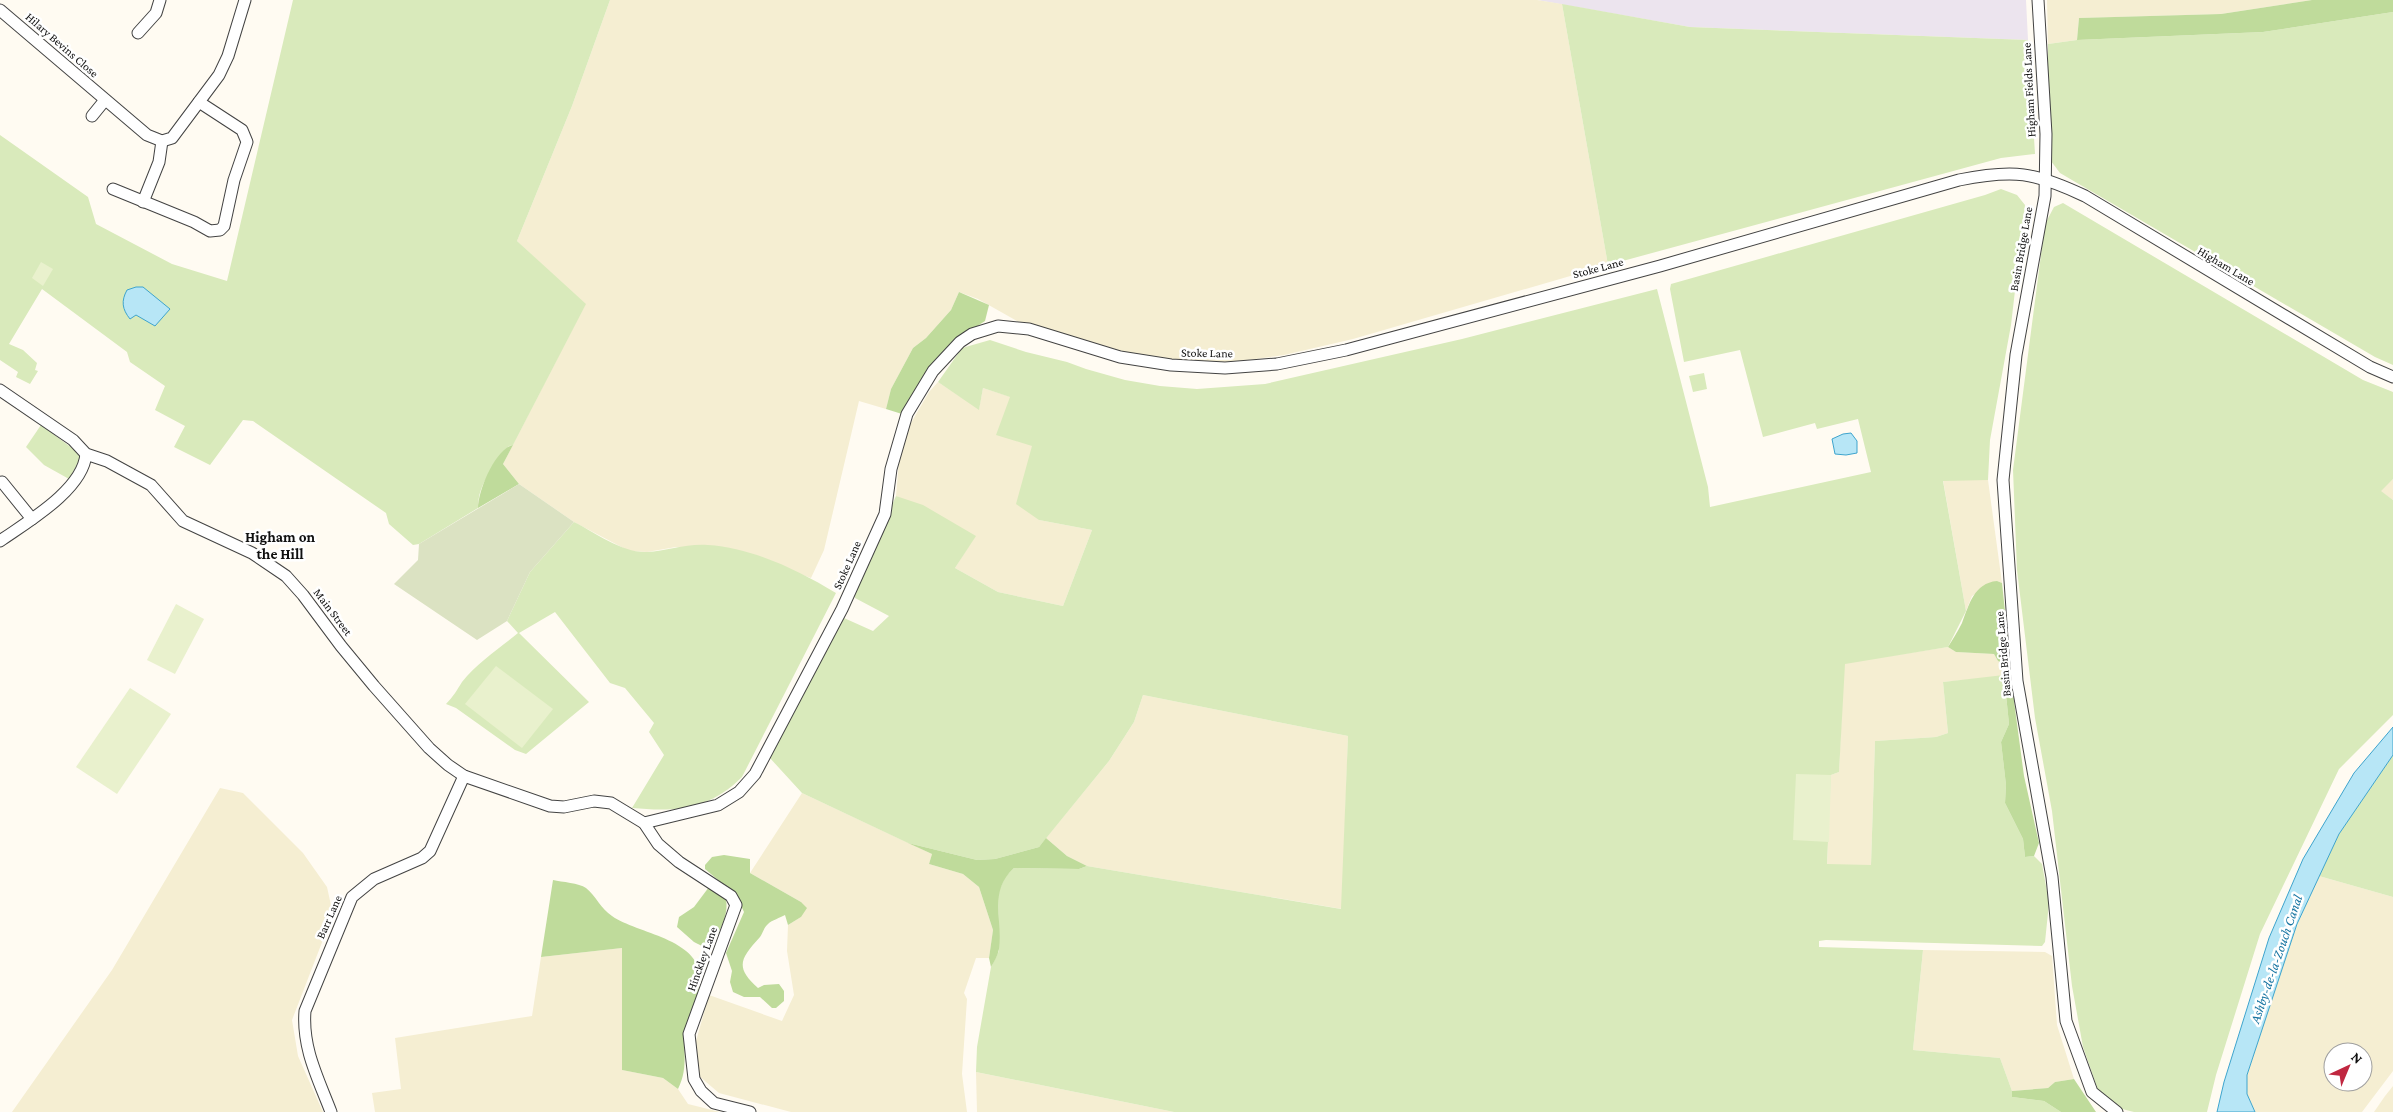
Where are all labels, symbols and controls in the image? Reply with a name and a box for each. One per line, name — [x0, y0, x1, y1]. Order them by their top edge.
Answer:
street label: Hilary Bevins Close — [23, 10, 101, 80]
street label: Higham Fields Lane — [2020, 42, 2038, 138]
street label: Basin Bridge Lane — [2007, 206, 2035, 292]
street label: Higham Lane — [2195, 244, 2257, 288]
street label: Stoke Lane — [1571, 255, 1625, 281]
street label: Stoke Lane — [1181, 346, 1233, 360]
district label: Higham on the Hill — [245, 529, 315, 562]
street label: Stoke Lane — [830, 538, 864, 592]
street label: Main Street — [311, 586, 356, 639]
street label: Basin Bridge Lane — [1992, 611, 2014, 697]
water label: Ashby-de-la-Zouch Canal — [2246, 892, 2306, 1026]
street label: Barr Lane — [313, 893, 345, 941]
street label: Hinckley Lane — [684, 925, 720, 993]
north arrow — [2323, 1042, 2373, 1092]
text: N — [2348, 1049, 2366, 1067]

